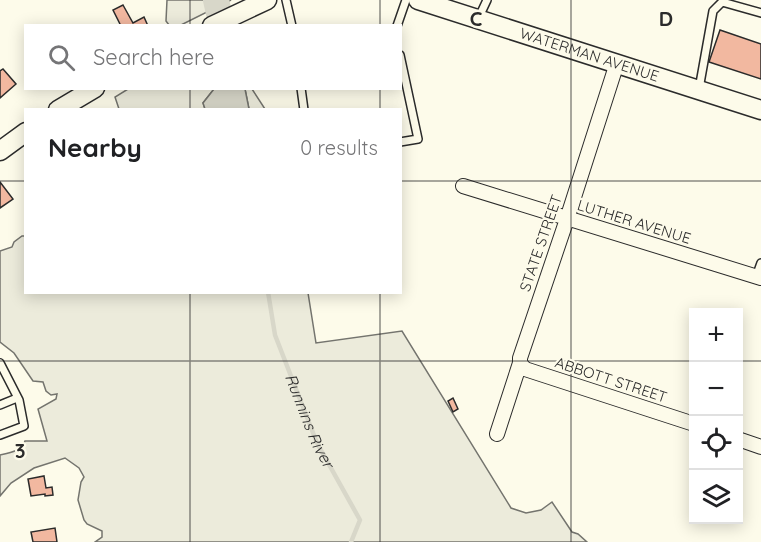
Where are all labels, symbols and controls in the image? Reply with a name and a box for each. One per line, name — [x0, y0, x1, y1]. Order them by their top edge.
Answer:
text: C — [470, 6, 483, 31]
text: D — [659, 6, 673, 31]
street label: WATERMAN AVENUE — [518, 23, 661, 86]
search box — [24, 24, 402, 90]
icon: search — [45, 41, 78, 74]
text: Search here — [93, 43, 214, 71]
text: Nearby — [48, 131, 142, 164]
text: 0 results — [300, 135, 378, 160]
street label: STATE STREET — [515, 192, 566, 294]
street label: LUTHER AVENUE — [575, 195, 693, 248]
map controls — [689, 308, 743, 524]
button: + — [689, 308, 743, 362]
street label: ABBOTT STREET — [553, 352, 670, 407]
button: − — [689, 362, 743, 416]
water label: Runnins River — [281, 371, 340, 473]
button: locate — [689, 416, 743, 470]
text: 3 — [15, 438, 25, 463]
button: layers — [689, 470, 743, 524]

